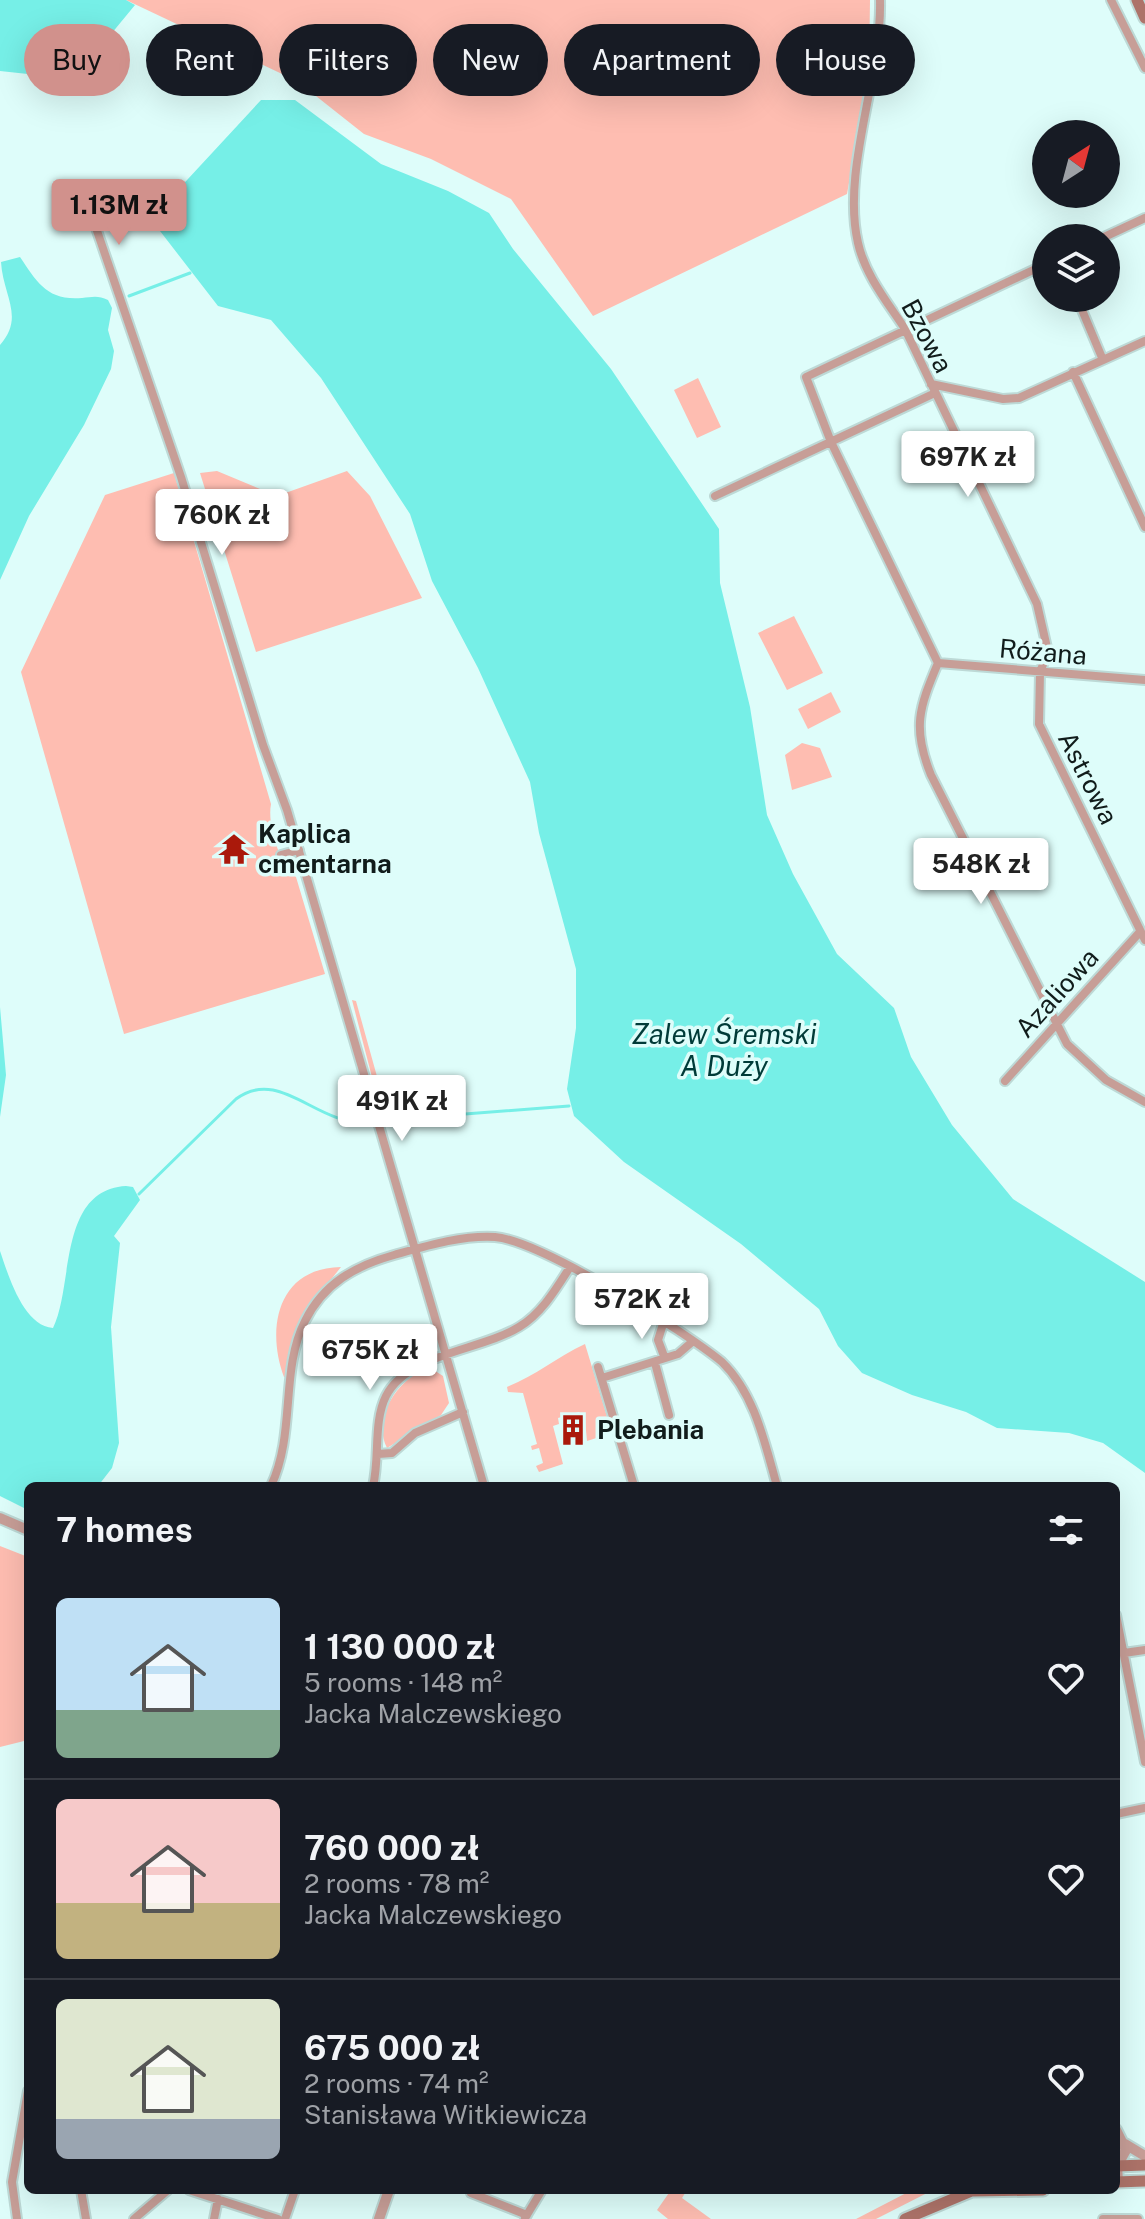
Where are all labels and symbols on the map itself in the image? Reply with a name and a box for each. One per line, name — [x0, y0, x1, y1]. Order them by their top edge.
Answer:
north arrow — [1032, 120, 1120, 208]
pin: 1.13M zł — [36, 179, 202, 247]
street label: Bzowa — [895, 294, 960, 378]
pin: 697K zł — [894, 431, 1042, 499]
pin: 760K zł — [148, 489, 296, 557]
street label: Różana — [998, 632, 1088, 671]
street label: Astrowa — [1052, 726, 1125, 829]
place label: Kaplica cmentarna — [258, 818, 392, 879]
temple icon: Kaplica cmentarna — [217, 832, 251, 866]
pin: 548K zł — [907, 838, 1055, 906]
street label: Azaliowa — [1009, 942, 1104, 1043]
water label: Zalew Śremski A Duży — [631, 1017, 817, 1082]
pin: 491K zł — [328, 1075, 476, 1143]
pin: 572K zł — [568, 1273, 716, 1341]
pin: 675K zł — [296, 1324, 444, 1392]
building icon: Plebania — [556, 1413, 590, 1447]
place label: Plebania — [597, 1414, 704, 1445]

